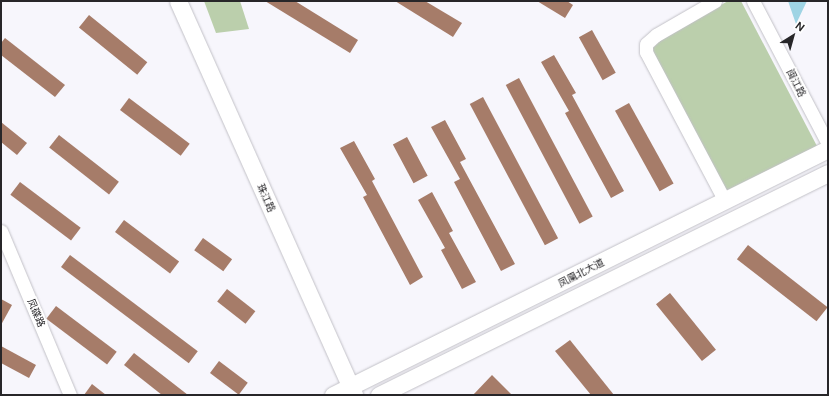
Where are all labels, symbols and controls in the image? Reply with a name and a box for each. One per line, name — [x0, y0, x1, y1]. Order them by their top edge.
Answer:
north arrow — [773, 16, 813, 56]
text: N — [793, 18, 808, 34]
street label: 闽江路 — [784, 67, 808, 99]
street label: 珠江路 — [254, 182, 278, 214]
street label: 凤凰北大道 — [556, 256, 606, 290]
street label: 凤碟路 — [25, 297, 47, 329]

